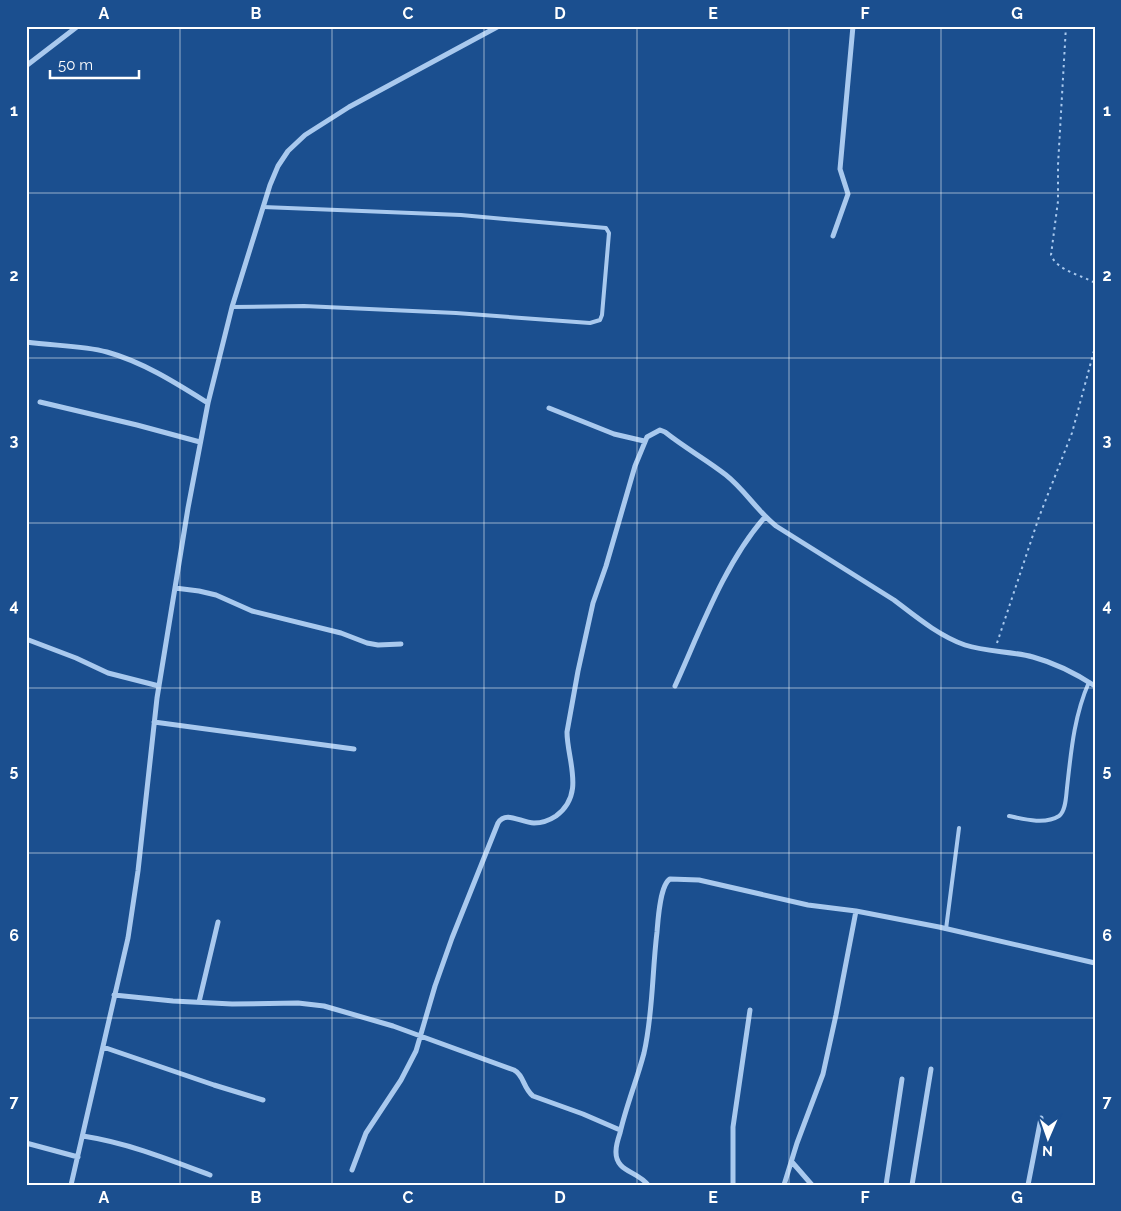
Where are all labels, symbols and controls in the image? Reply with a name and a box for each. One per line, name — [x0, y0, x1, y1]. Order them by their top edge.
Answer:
text: A — [99, 4, 110, 23]
text: B — [251, 4, 262, 23]
text: C — [403, 4, 414, 23]
text: D — [554, 4, 566, 23]
text: E — [708, 4, 718, 23]
text: F — [860, 4, 870, 23]
text: G — [1011, 4, 1023, 23]
scale bar — [50, 48, 139, 80]
text: 50 m — [58, 56, 93, 74]
text: 1 — [10, 101, 18, 120]
text: 1 — [1103, 101, 1111, 120]
text: 2 — [9, 266, 19, 285]
text: 2 — [1102, 266, 1112, 285]
text: 3 — [10, 431, 19, 450]
text: 3 — [1103, 431, 1112, 450]
text: 4 — [9, 596, 19, 615]
text: 4 — [1102, 596, 1112, 615]
text: 5 — [10, 761, 19, 780]
text: 5 — [1103, 761, 1112, 780]
text: 6 — [9, 926, 19, 945]
text: 6 — [1102, 926, 1112, 945]
text: 7 — [10, 1092, 19, 1111]
text: 7 — [1103, 1092, 1112, 1111]
north arrow — [1024, 1114, 1074, 1164]
text: N — [1042, 1143, 1053, 1159]
text: A — [99, 1188, 110, 1207]
text: B — [251, 1188, 262, 1207]
text: C — [403, 1188, 414, 1207]
text: D — [554, 1188, 566, 1207]
text: E — [708, 1188, 718, 1207]
text: F — [860, 1188, 870, 1207]
text: G — [1011, 1188, 1023, 1207]

